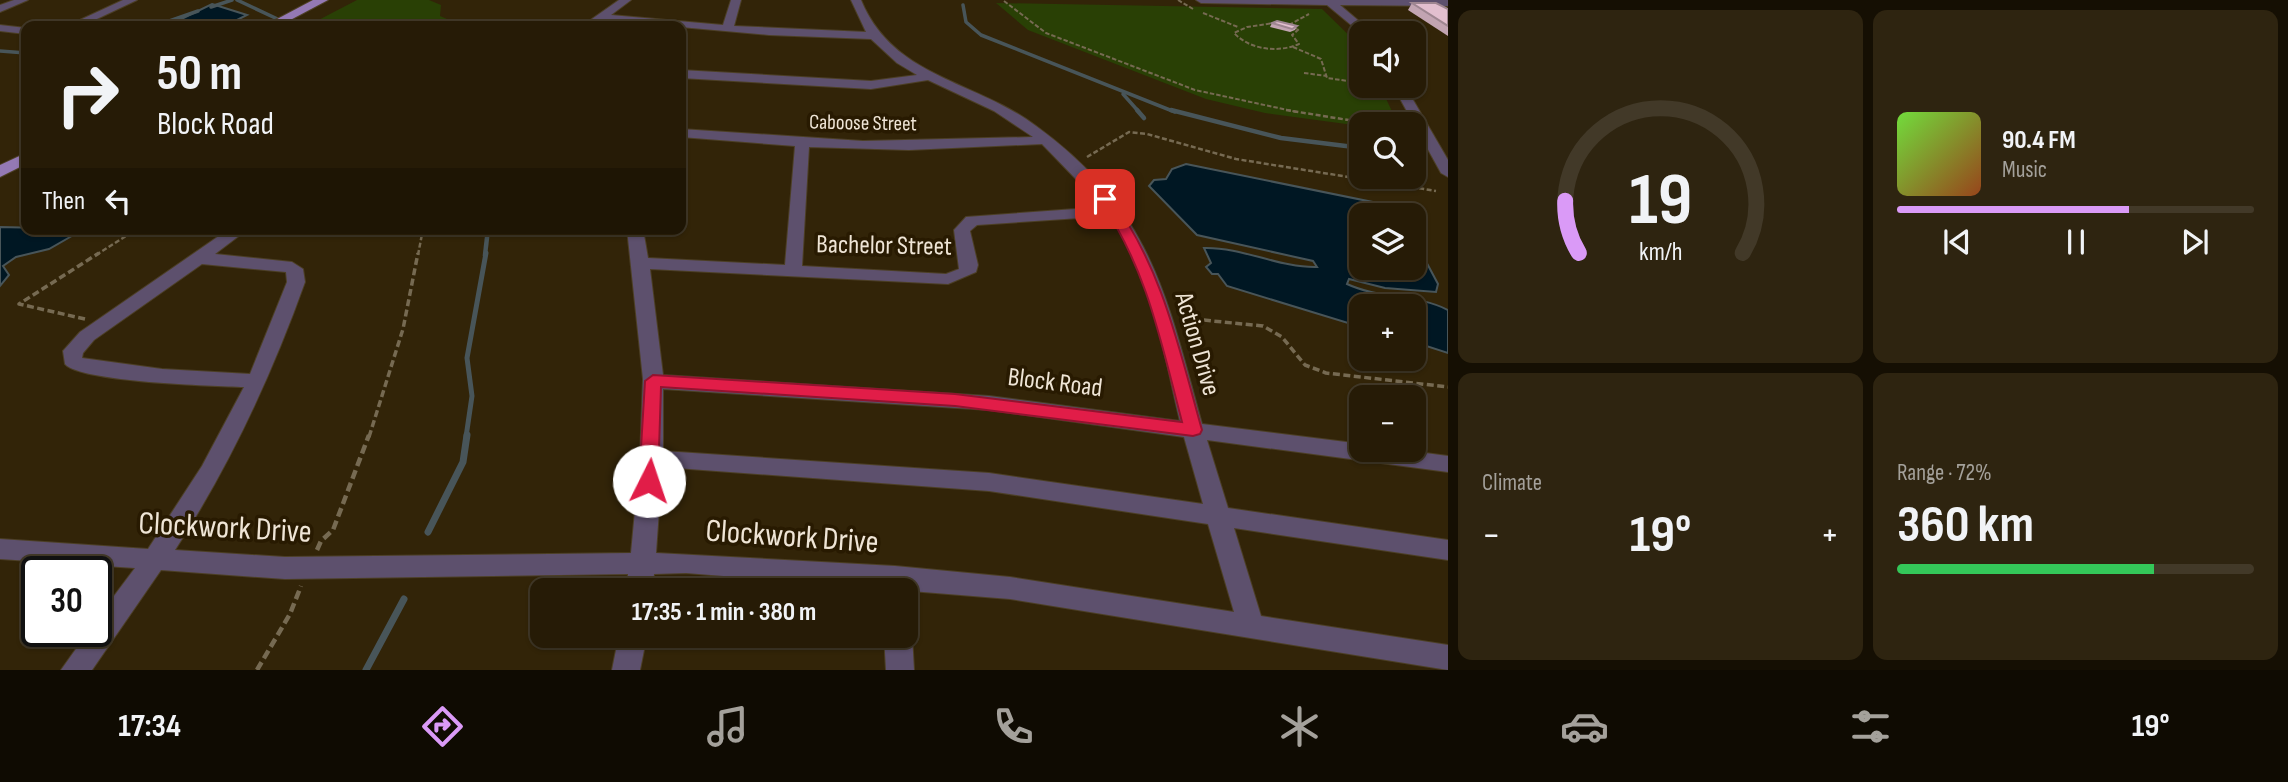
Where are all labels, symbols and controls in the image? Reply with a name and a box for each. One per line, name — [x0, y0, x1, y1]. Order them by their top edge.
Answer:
map controls — [1349, 21, 1426, 462]
button: sound — [1349, 21, 1426, 98]
text: 50 m — [157, 45, 242, 104]
icon: right — [42, 49, 133, 140]
text: Block Road — [157, 105, 274, 144]
street label: Caboose Street — [809, 110, 917, 136]
button: search — [1349, 112, 1426, 189]
text: 90.4 FM — [2002, 125, 2076, 156]
text: Music — [2002, 156, 2047, 184]
text: 19 — [1629, 157, 1692, 245]
pin — [1075, 169, 1135, 229]
icon: arrive — [1086, 180, 1124, 218]
icon: left — [99, 182, 137, 220]
text: Then — [42, 186, 85, 217]
button: layers — [1349, 203, 1426, 280]
icon: previous — [1938, 223, 1976, 261]
icon: pause — [2057, 223, 2095, 261]
icon: next — [2176, 223, 2214, 261]
street label: Bachelor Street — [816, 229, 952, 263]
text: km/h — [1639, 237, 1682, 268]
street label: Action Drive — [1167, 288, 1227, 399]
button: + — [1349, 294, 1426, 371]
street label: Block Road — [1006, 362, 1104, 404]
button: − — [1349, 385, 1426, 462]
position arrow — [612, 444, 686, 518]
text: Range · 72% — [1897, 459, 1992, 487]
text: Climate — [1482, 469, 1542, 497]
text: 360 km — [1897, 494, 2034, 557]
street label: Clockwork Drive — [137, 504, 313, 552]
text: 19° — [1630, 504, 1691, 567]
street label: Clockwork Drive — [704, 512, 880, 562]
text: − — [1482, 513, 1501, 558]
text: + — [1820, 513, 1839, 558]
speed limit sign: 30 — [21, 556, 112, 647]
text: 17:35 · 1 min · 380 m — [632, 597, 816, 628]
icon: directions — [418, 702, 467, 751]
icon: music — [703, 702, 752, 751]
icon: phone — [989, 702, 1038, 751]
icon: climate — [1275, 702, 1324, 751]
icon: car — [1560, 702, 1609, 751]
icon: filters — [1846, 702, 1895, 751]
text: 17:34 — [118, 707, 181, 746]
text: 19° — [2132, 707, 2170, 746]

